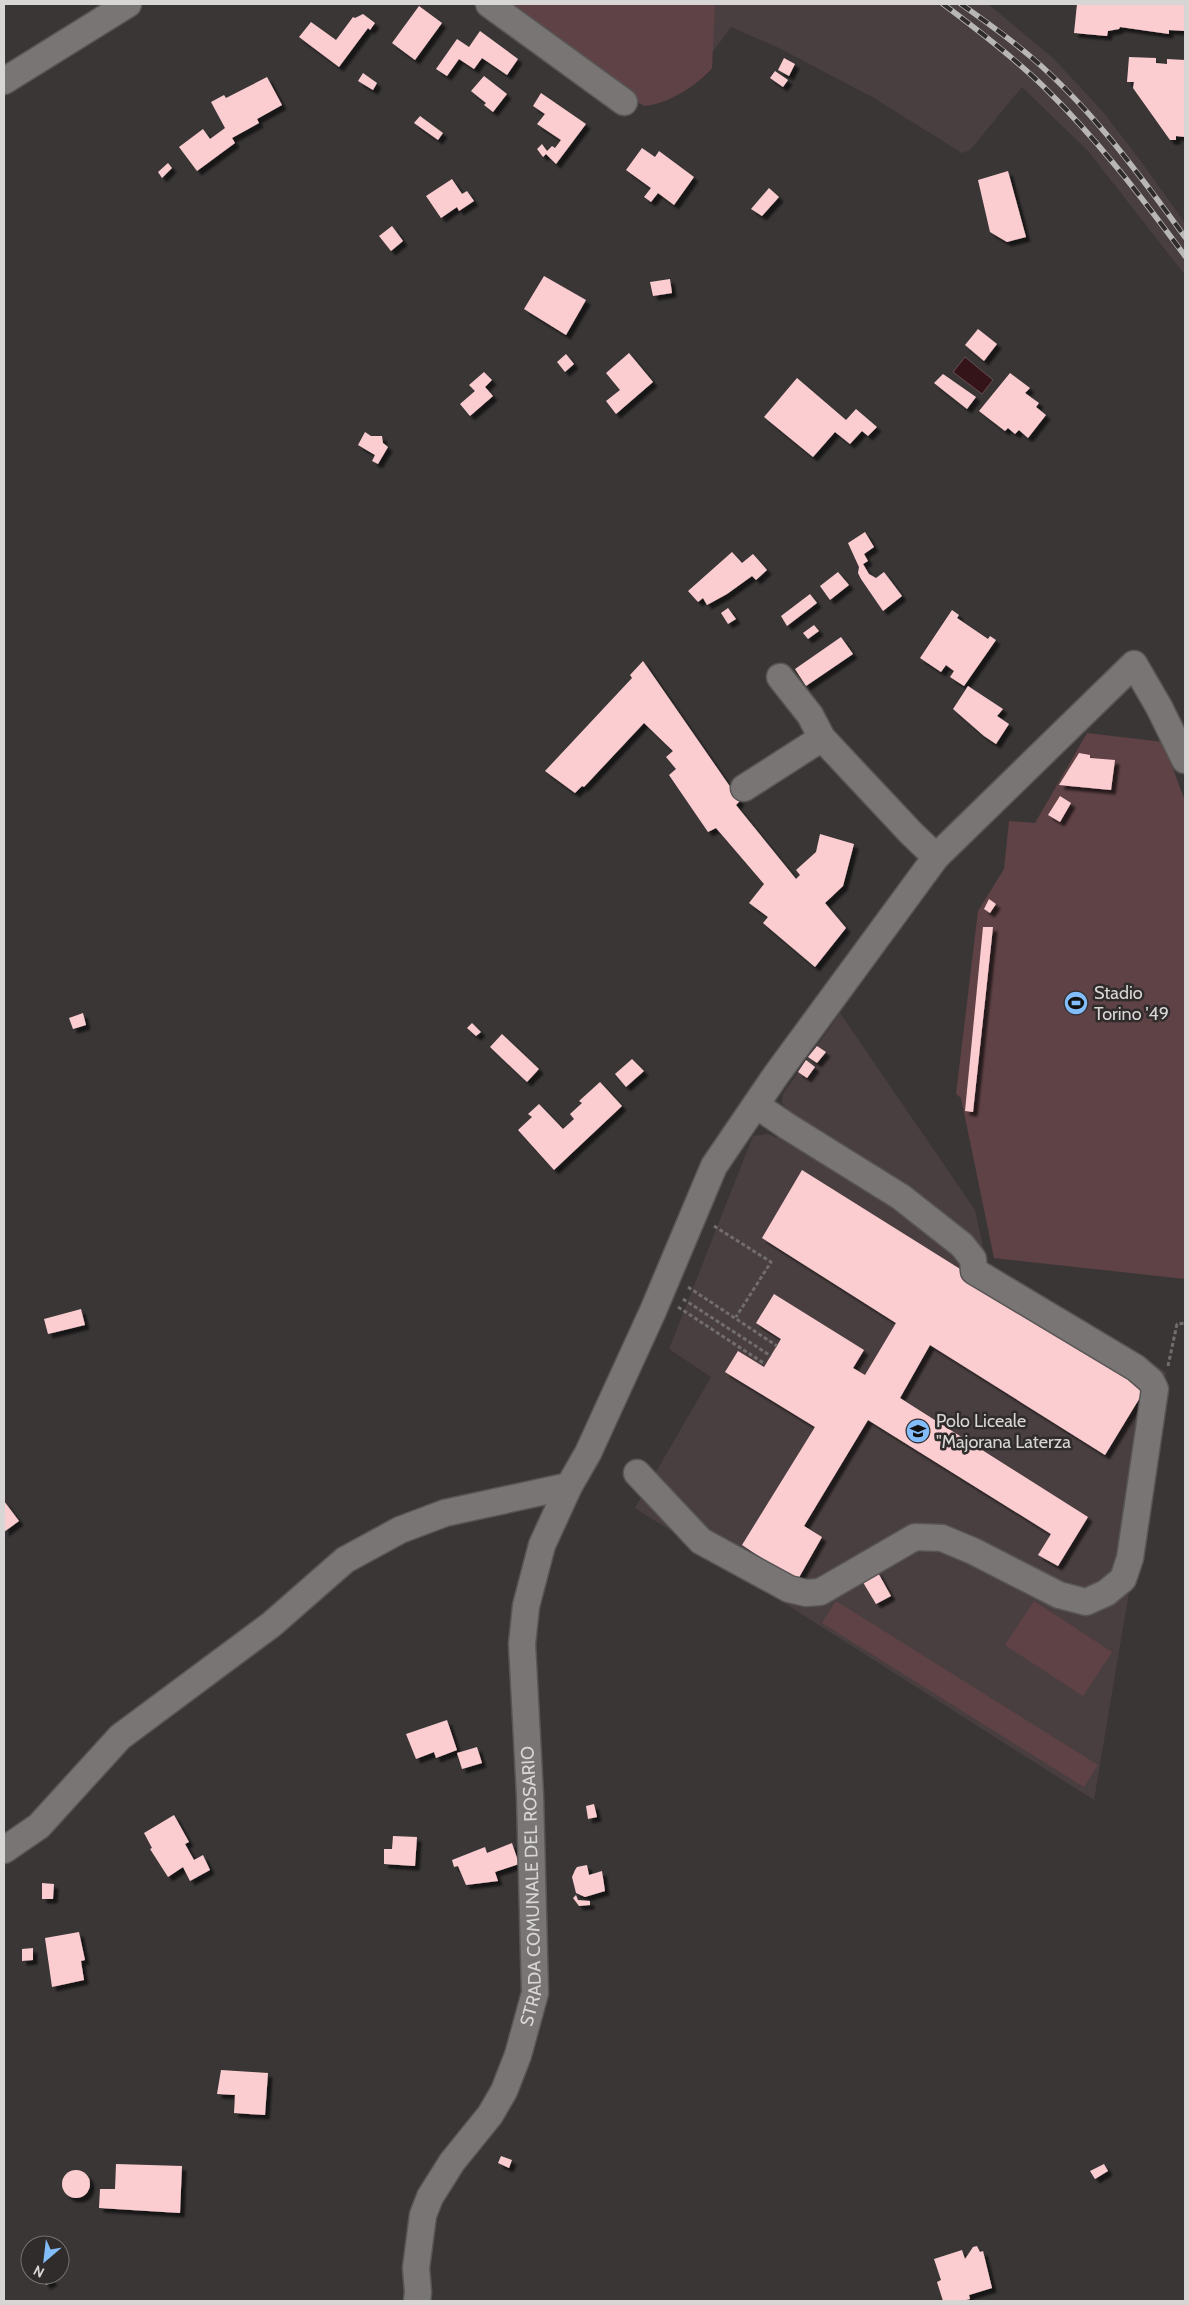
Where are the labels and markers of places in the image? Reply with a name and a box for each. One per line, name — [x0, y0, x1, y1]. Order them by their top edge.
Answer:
place label: Stadio Torino '49 — [1094, 982, 1169, 1025]
sports icon: Stadio Torino '49 — [1063, 990, 1089, 1016]
place label: Polo Liceale "Majorana Laterza — [936, 1410, 1071, 1453]
school or university icon: Polo Liceale "Majorana Laterza — [905, 1418, 931, 1444]

